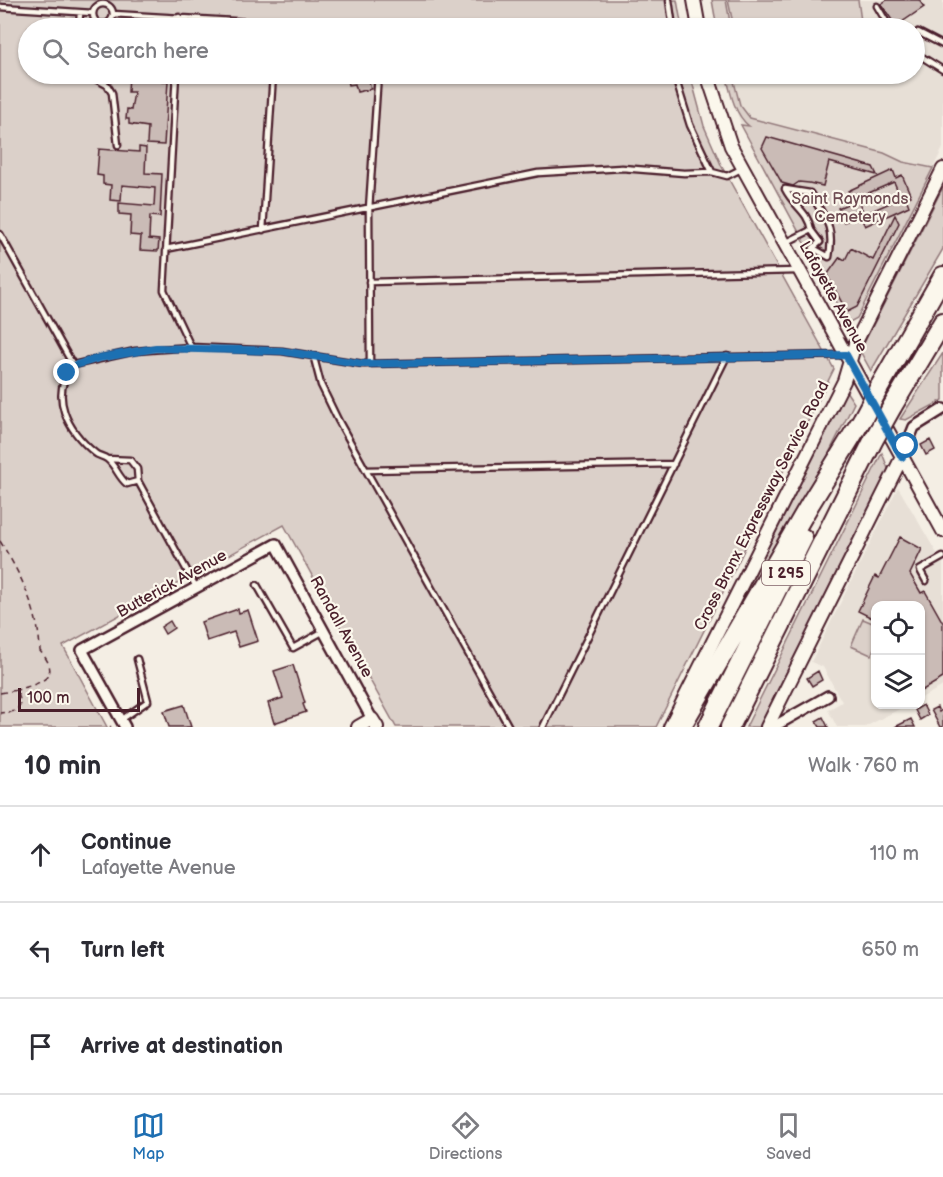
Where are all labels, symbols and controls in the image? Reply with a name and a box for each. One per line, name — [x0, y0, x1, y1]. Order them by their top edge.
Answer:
search box — [18, 18, 925, 84]
icon: search — [39, 35, 72, 68]
text: Search here — [87, 38, 209, 65]
park label: Saint Raymonds Cemetery — [792, 190, 908, 227]
street label: Lafayette Avenue — [795, 238, 872, 356]
route end — [53, 359, 79, 385]
street label: Cross Bronx Expressway Service Road — [690, 378, 834, 634]
route start — [892, 432, 918, 458]
street label: Butterick Avenue — [114, 546, 231, 622]
road number: I 295 — [762, 561, 810, 585]
street label: Randall Avenue — [305, 573, 377, 681]
map controls — [871, 601, 925, 709]
button: locate — [871, 601, 925, 655]
button: layers — [871, 655, 925, 709]
scale bar — [18, 685, 140, 712]
text: 100 m — [27, 689, 70, 708]
text: 10 min — [24, 751, 101, 782]
text: Walk · 760 m — [808, 754, 919, 778]
text: Continue — [81, 829, 171, 856]
icon: ahead — [24, 838, 57, 871]
text: 110 m — [870, 842, 919, 866]
text: Lafayette Avenue — [81, 856, 236, 880]
icon: left — [24, 934, 57, 967]
text: Turn left — [81, 937, 165, 964]
text: 650 m — [862, 938, 919, 962]
icon: arrive — [24, 1030, 57, 1063]
text: Arrive at destination — [81, 1033, 283, 1060]
tab: Map — [132, 1109, 165, 1164]
tab: Directions — [429, 1109, 502, 1164]
tab: Saved — [766, 1109, 811, 1164]

